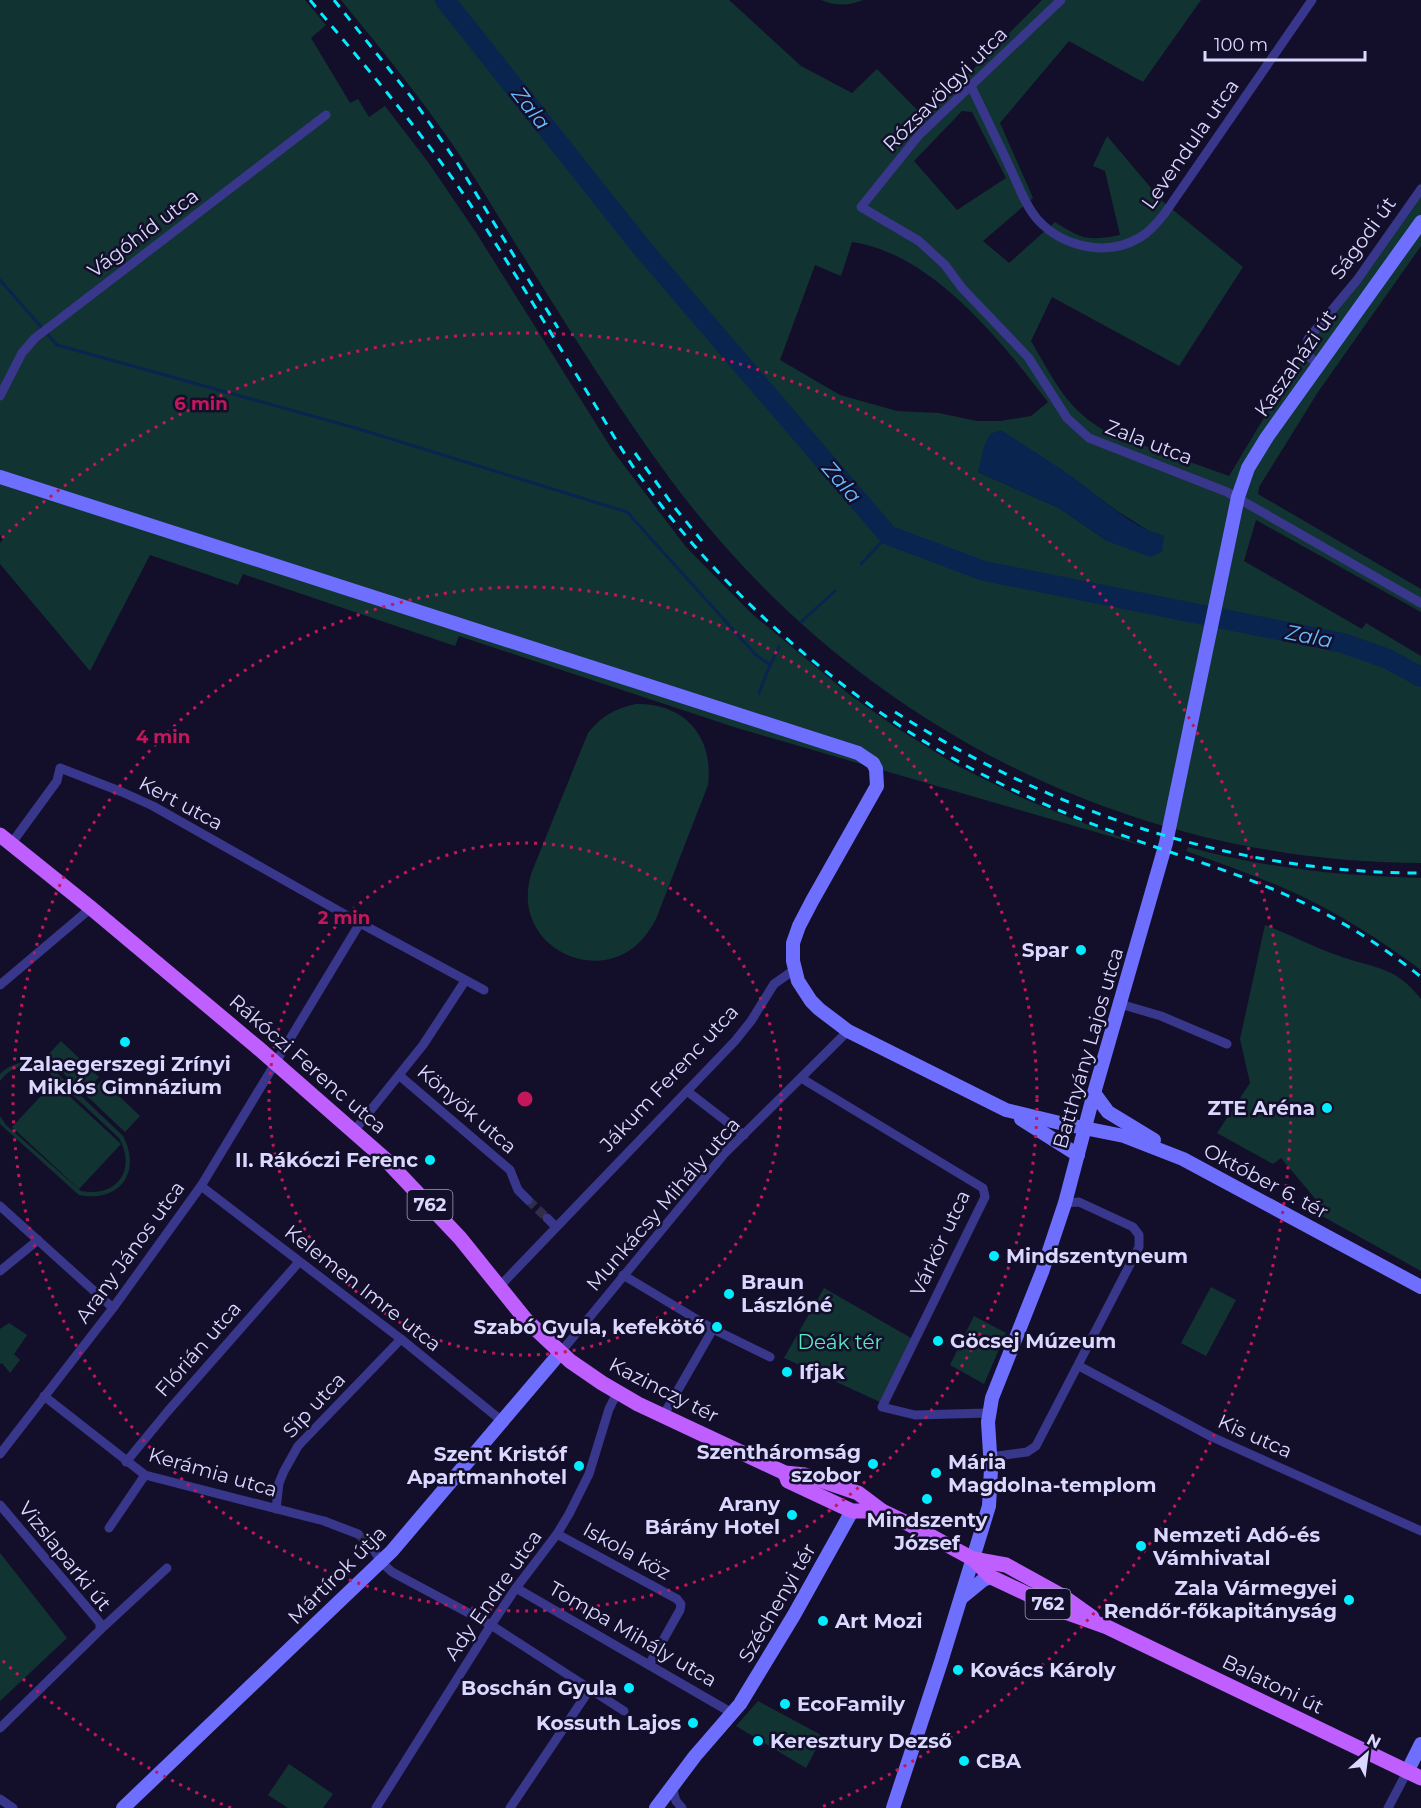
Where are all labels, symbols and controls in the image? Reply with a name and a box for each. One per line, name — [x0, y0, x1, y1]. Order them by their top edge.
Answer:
street label: Rózsavölgyi utca — [878, 22, 1012, 156]
scale bar — [1205, 24, 1366, 62]
text: 100 m — [1214, 34, 1268, 56]
street label: Levendula utca — [1136, 74, 1244, 214]
water label: Zala — [506, 81, 555, 134]
street label: Vágóhíd utca — [83, 183, 203, 283]
street label: Ságodi út — [1325, 192, 1401, 284]
street label: Kaszaházi út — [1249, 305, 1341, 421]
text: 6 min — [174, 393, 228, 415]
street label: Zala utca — [1102, 414, 1196, 470]
water label: Zala — [816, 455, 867, 508]
water label: Zala — [1282, 619, 1335, 653]
text: 4 min — [136, 726, 190, 748]
street label: Kert utca — [135, 771, 227, 835]
text: 2 min — [318, 907, 370, 929]
place label: Spar — [1022, 938, 1069, 962]
marker: Spar — [1074, 943, 1088, 957]
street label: Batthyány Lajos utca — [1048, 945, 1128, 1151]
street label: Rákóczi Ferenc utca — [224, 989, 392, 1139]
street label: Jákum Ferenc utca — [594, 1000, 743, 1157]
marker: Zalaegerszegi Zrínyi Miklós Gimnázium — [118, 1035, 132, 1049]
place label: Zalaegerszegi Zrínyi Miklós Gimnázium — [19, 1052, 231, 1099]
street label: Könyök utca — [412, 1059, 522, 1159]
centre of rings — [515, 1089, 535, 1109]
place label: ZTE Aréna — [1208, 1096, 1315, 1120]
marker: ZTE Aréna — [1320, 1101, 1334, 1115]
street label: Munkácsy Mihály utca — [581, 1112, 745, 1296]
street label: Október 6. tér — [1200, 1138, 1332, 1224]
place label: II. Rákóczi Ferenc — [235, 1148, 418, 1172]
marker: II. Rákóczi Ferenc — [423, 1153, 437, 1167]
street label: Arany János utca — [70, 1176, 190, 1328]
street label: Várkör utca — [905, 1186, 975, 1300]
road number: 762 — [408, 1190, 452, 1220]
street label: Kelemen Imre utca — [280, 1219, 446, 1357]
place label: Mindszentyneum — [1006, 1244, 1188, 1268]
marker: Mindszentyneum — [987, 1249, 1001, 1263]
place label: Braun Lászlóné — [741, 1270, 833, 1317]
marker: Braun Lászlóné — [722, 1287, 736, 1301]
street label: Flórián utca — [150, 1296, 246, 1402]
place label: Szabó Gyula, kefekötő — [473, 1315, 705, 1339]
marker: Szabó Gyula, kefekötő — [710, 1320, 724, 1334]
place label: Göcsej Múzeum — [950, 1329, 1116, 1353]
park label: Deák tér — [797, 1330, 883, 1354]
marker: Göcsej Múzeum — [931, 1334, 945, 1348]
street label: Kazinczy tér — [605, 1352, 723, 1428]
place label: Ifjak — [799, 1360, 846, 1384]
marker: Ifjak — [780, 1365, 794, 1379]
street label: Síp utca — [278, 1367, 350, 1443]
street label: Kis utca — [1214, 1409, 1296, 1463]
place label: Szentháromság szobor — [697, 1440, 861, 1487]
street label: Kerámia utca — [146, 1442, 280, 1502]
place label: Szent Kristóf Apartmanhotel — [406, 1442, 568, 1489]
place label: Mária Magdolna-templom — [948, 1450, 1156, 1497]
marker: Szentháromság szobor — [866, 1457, 880, 1471]
marker: Szent Kristóf Apartmanhotel — [572, 1459, 586, 1473]
marker: Mária Magdolna-templom — [929, 1466, 943, 1480]
place label: Arany Bárány Hotel — [645, 1492, 781, 1539]
marker: Mindszenty József — [920, 1492, 934, 1506]
street label: Vizslaparki út — [14, 1497, 116, 1615]
marker: Arany Bárány Hotel — [785, 1508, 799, 1522]
place label: Mindszenty József — [867, 1508, 988, 1555]
street label: Iskola köz — [579, 1517, 675, 1585]
street label: Mártírok útja — [283, 1521, 391, 1629]
place label: Nemzeti Adó-és Vámhivatal — [1152, 1523, 1320, 1570]
street label: Ady Endre utca — [439, 1525, 547, 1665]
street label: Széchenyi tér — [733, 1539, 821, 1667]
marker: Nemzeti Adó-és Vámhivatal — [1134, 1539, 1148, 1553]
street label: Tompa Mihály utca — [545, 1576, 721, 1692]
place label: Zala Vármegyei Rendőr-főkapitányság — [1104, 1576, 1337, 1623]
road number: 762 — [1026, 1589, 1070, 1619]
marker: Zala Vármegyei Rendőr-főkapitányság — [1342, 1593, 1356, 1607]
place label: Art Mozi — [834, 1609, 923, 1633]
marker: Art Mozi — [816, 1614, 830, 1628]
street label: Balatoni út — [1218, 1649, 1328, 1719]
place label: Kovács Károly — [970, 1658, 1117, 1682]
marker: Kovács Károly — [951, 1663, 965, 1677]
place label: Boschán Gyula — [461, 1676, 617, 1700]
marker: Boschán Gyula — [622, 1681, 636, 1695]
place label: EcoFamily — [797, 1692, 906, 1716]
marker: EcoFamily — [778, 1697, 792, 1711]
place label: Kossuth Lajos — [536, 1711, 681, 1735]
marker: Kossuth Lajos — [686, 1716, 700, 1730]
north arrow — [1337, 1724, 1397, 1784]
place label: Keresztury Dezső — [770, 1729, 952, 1753]
text: N — [1364, 1730, 1384, 1753]
marker: Keresztury Dezső — [751, 1734, 765, 1748]
place label: CBA — [976, 1749, 1022, 1773]
marker: CBA — [957, 1754, 971, 1768]

